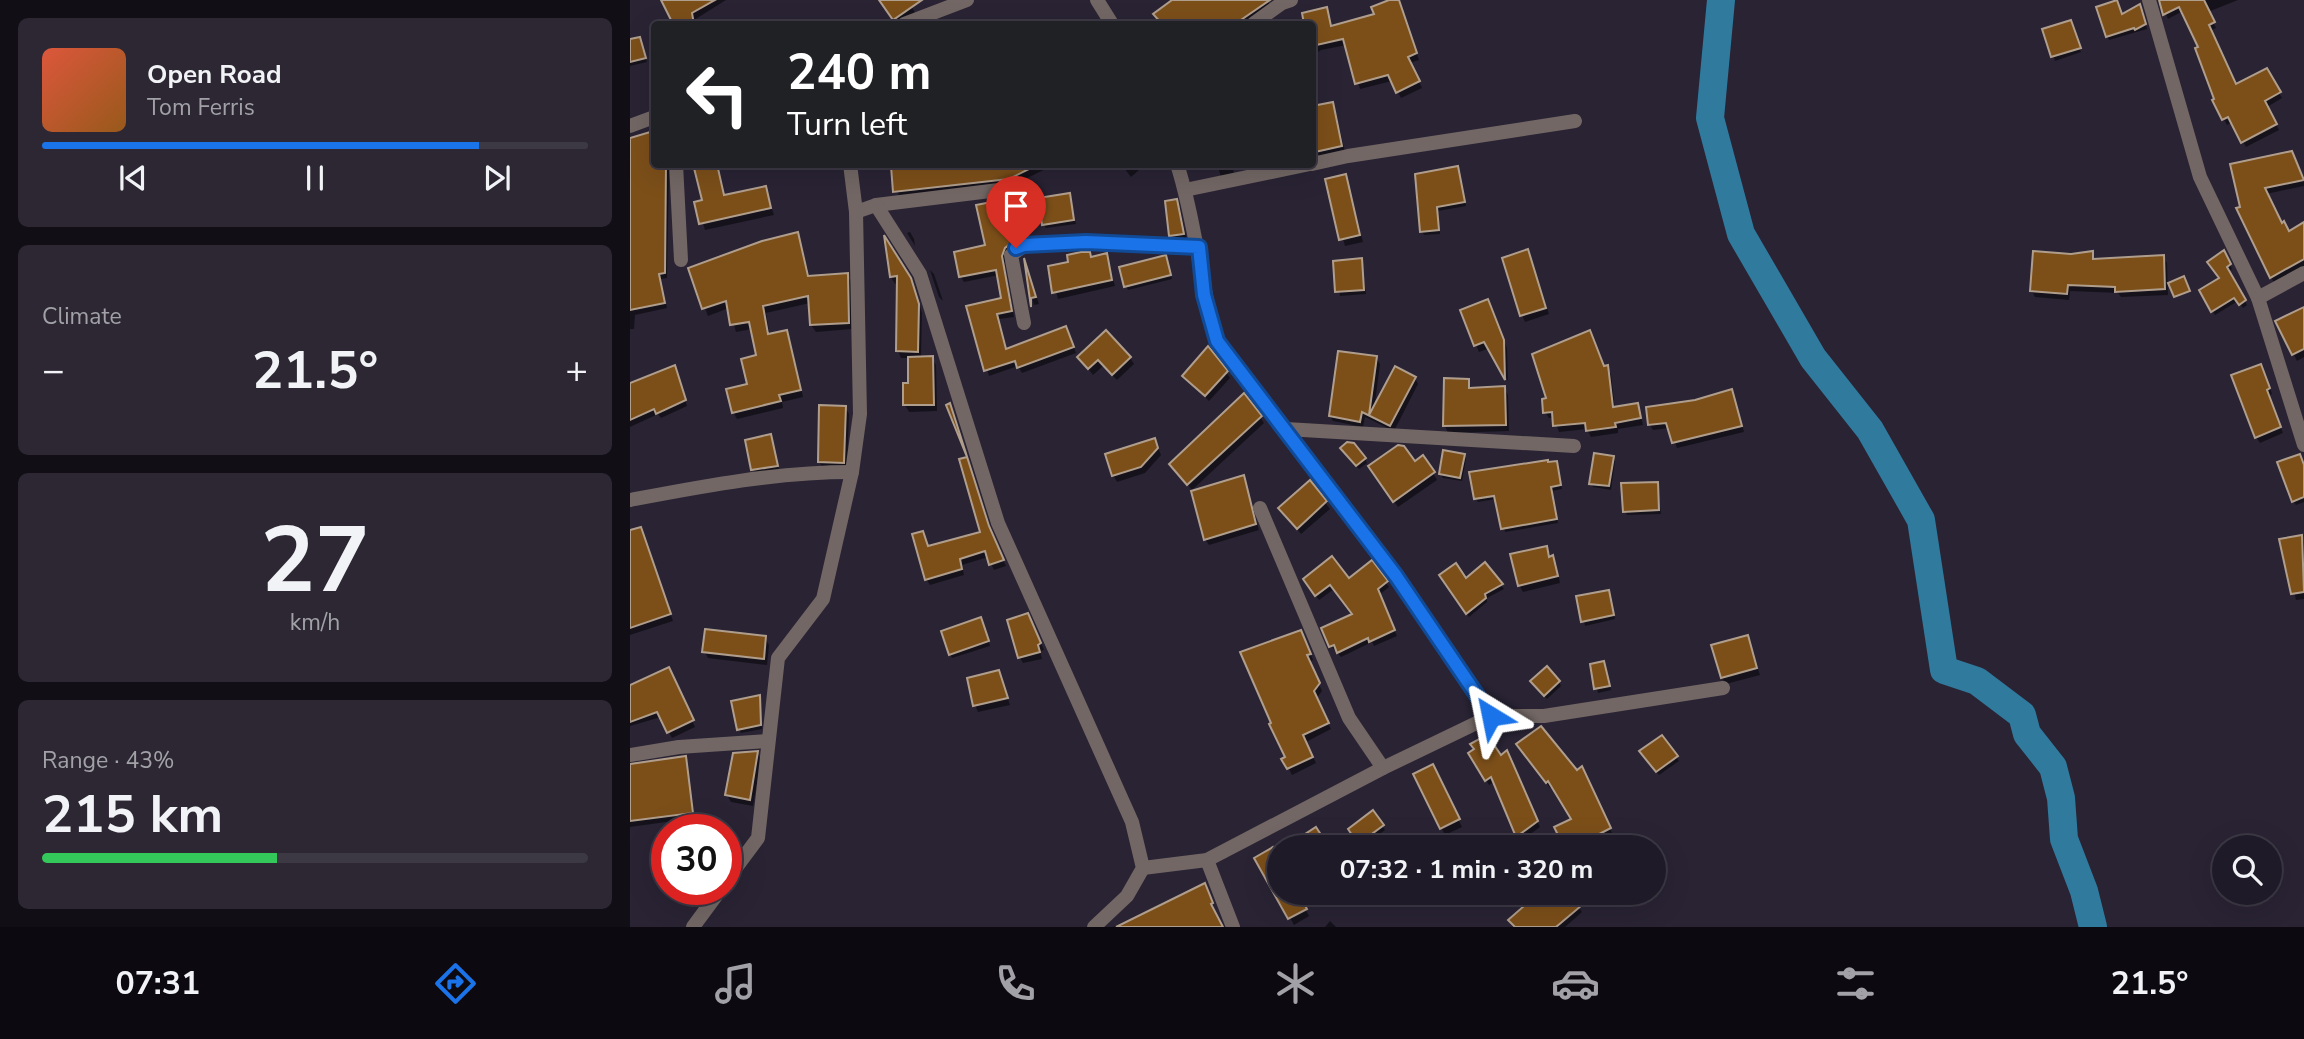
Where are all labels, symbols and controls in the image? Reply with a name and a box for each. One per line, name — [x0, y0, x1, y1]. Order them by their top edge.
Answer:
text: 240 m — [787, 39, 931, 106]
icon: left — [672, 49, 763, 140]
text: Open Road — [147, 57, 282, 92]
text: Tom Ferris — [147, 92, 255, 123]
text: Turn left — [787, 103, 907, 146]
icon: previous — [114, 159, 152, 197]
icon: pause — [296, 159, 334, 197]
icon: next — [478, 159, 516, 197]
pin — [986, 176, 1046, 248]
icon: arrive — [997, 187, 1035, 225]
text: Climate — [42, 301, 122, 332]
text: 21.5° — [252, 335, 378, 406]
text: − — [42, 345, 65, 396]
text: + — [565, 345, 588, 396]
text: 27 — [260, 499, 370, 623]
text: km/h — [290, 607, 340, 638]
position arrow — [1454, 679, 1528, 753]
text: Range · 43% — [42, 745, 174, 776]
text: 215 km — [42, 779, 223, 850]
speed limit sign: 30 — [651, 814, 742, 905]
map controls — [2212, 835, 2282, 905]
button: search — [2212, 835, 2282, 905]
text: 07:32 · 1 min · 320 m — [1340, 852, 1593, 887]
icon: directions — [431, 959, 480, 1008]
icon: music — [711, 959, 760, 1008]
icon: phone — [991, 959, 1040, 1008]
icon: climate — [1271, 959, 1320, 1008]
icon: car — [1551, 959, 1600, 1008]
icon: filters — [1831, 959, 1880, 1008]
text: 07:31 — [115, 962, 200, 1005]
text: 21.5° — [2111, 962, 2188, 1005]

